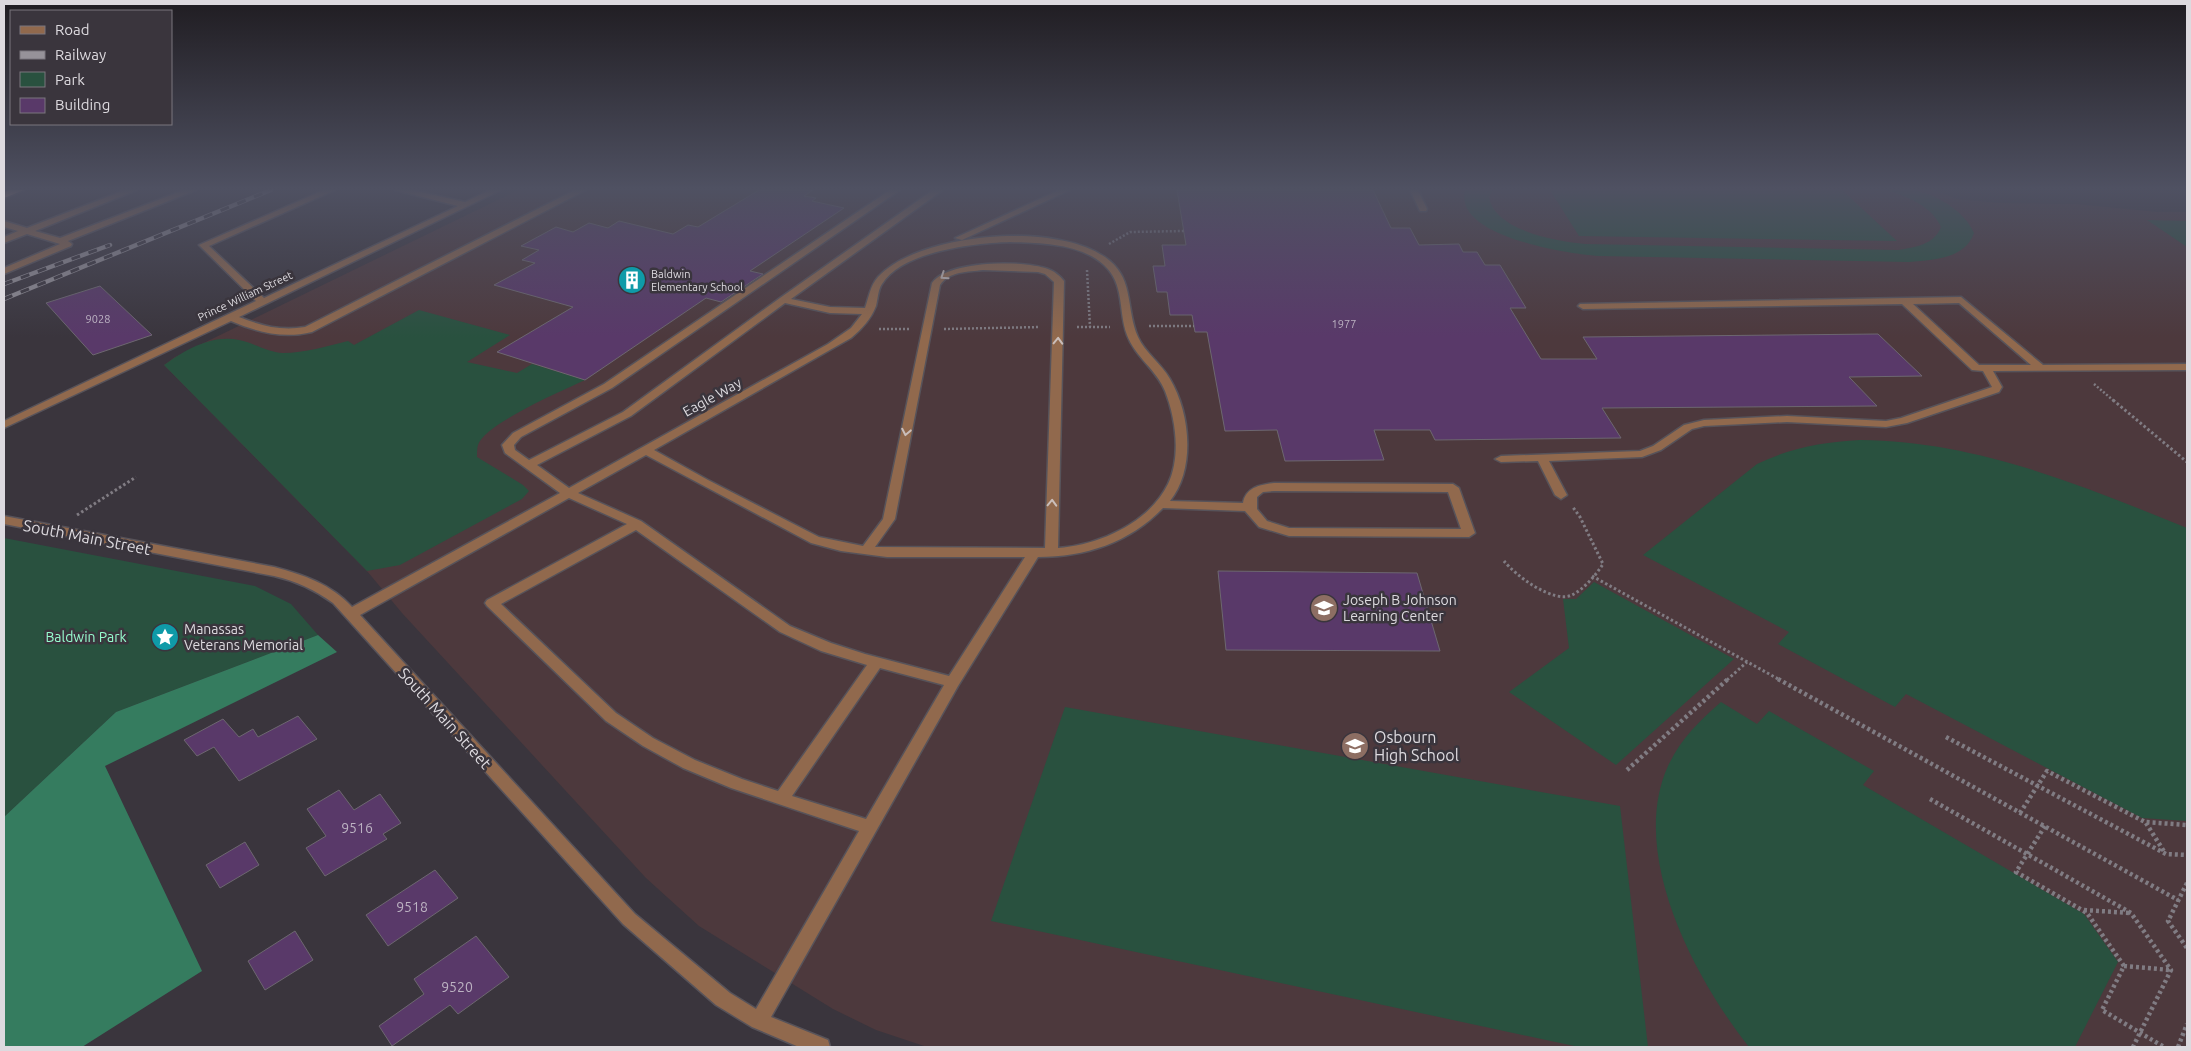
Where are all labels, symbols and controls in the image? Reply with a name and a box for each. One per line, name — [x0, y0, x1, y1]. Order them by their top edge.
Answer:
legend — [10, 10, 172, 125]
text: Road — [55, 21, 90, 38]
text: Railway — [55, 46, 106, 63]
text: Park — [55, 71, 85, 88]
text: Building — [55, 96, 110, 113]
building icon: Baldwin Elementary School — [617, 265, 647, 295]
street label: Prince William Street — [196, 268, 295, 323]
place label: Baldwin Elementary School — [651, 268, 743, 293]
one-way arrow — [940, 270, 949, 280]
house number: 9028 — [86, 313, 110, 325]
house number: 1977 — [1332, 318, 1356, 330]
one-way arrow — [1053, 337, 1064, 345]
street label: Eagle Way — [680, 374, 744, 420]
one-way arrow — [902, 427, 912, 436]
one-way arrow — [1047, 499, 1058, 507]
street label: South Main Street — [22, 516, 153, 558]
place label: Joseph B Johnson Learning Center — [1343, 592, 1457, 624]
school or university icon: Joseph B Johnson Learning Center — [1309, 593, 1339, 623]
place label: Manassas Veterans Memorial — [184, 621, 303, 653]
place icon: Manassas Veterans Memorial — [150, 622, 180, 652]
park label: Baldwin Park — [45, 629, 127, 645]
street label: South Main Street — [395, 664, 495, 773]
place label: Osbourn High School — [1374, 728, 1459, 764]
school or university icon: Osbourn High School — [1340, 731, 1370, 761]
house number: 9516 — [341, 820, 373, 836]
house number: 9518 — [396, 899, 428, 915]
house number: 9520 — [441, 979, 473, 995]

